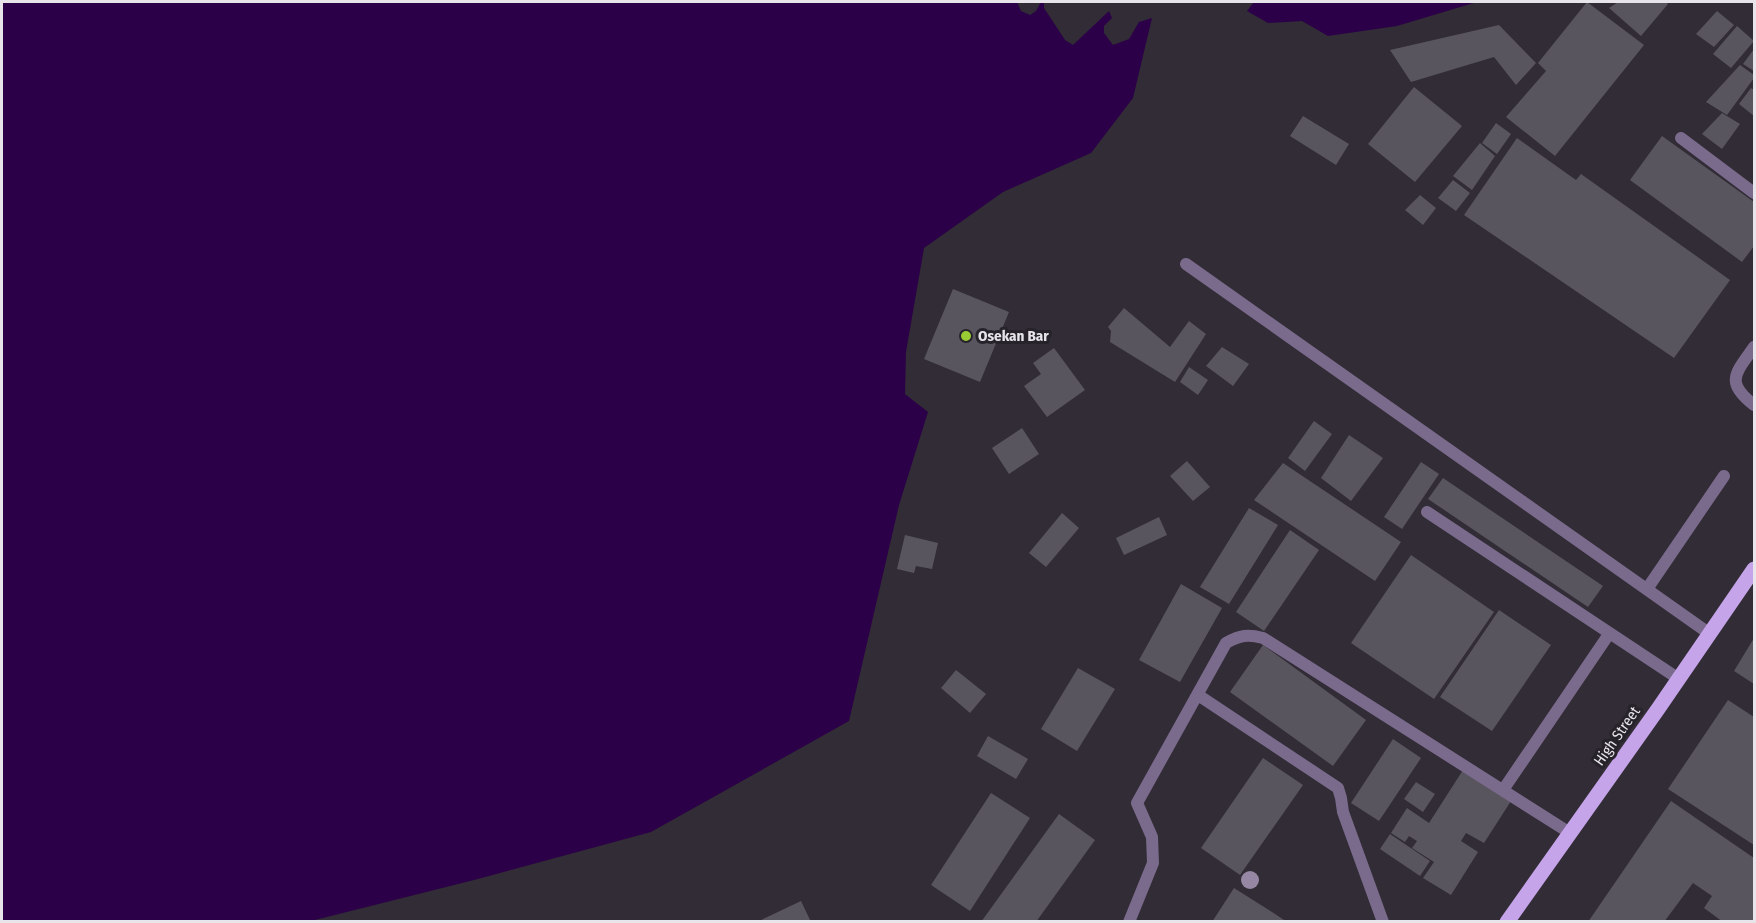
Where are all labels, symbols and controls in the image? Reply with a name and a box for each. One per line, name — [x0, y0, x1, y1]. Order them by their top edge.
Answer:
place label: Osekan Bar — [978, 327, 1049, 345]
marker: Osekan Bar — [959, 329, 973, 343]
street label: High Street — [1590, 703, 1644, 769]

